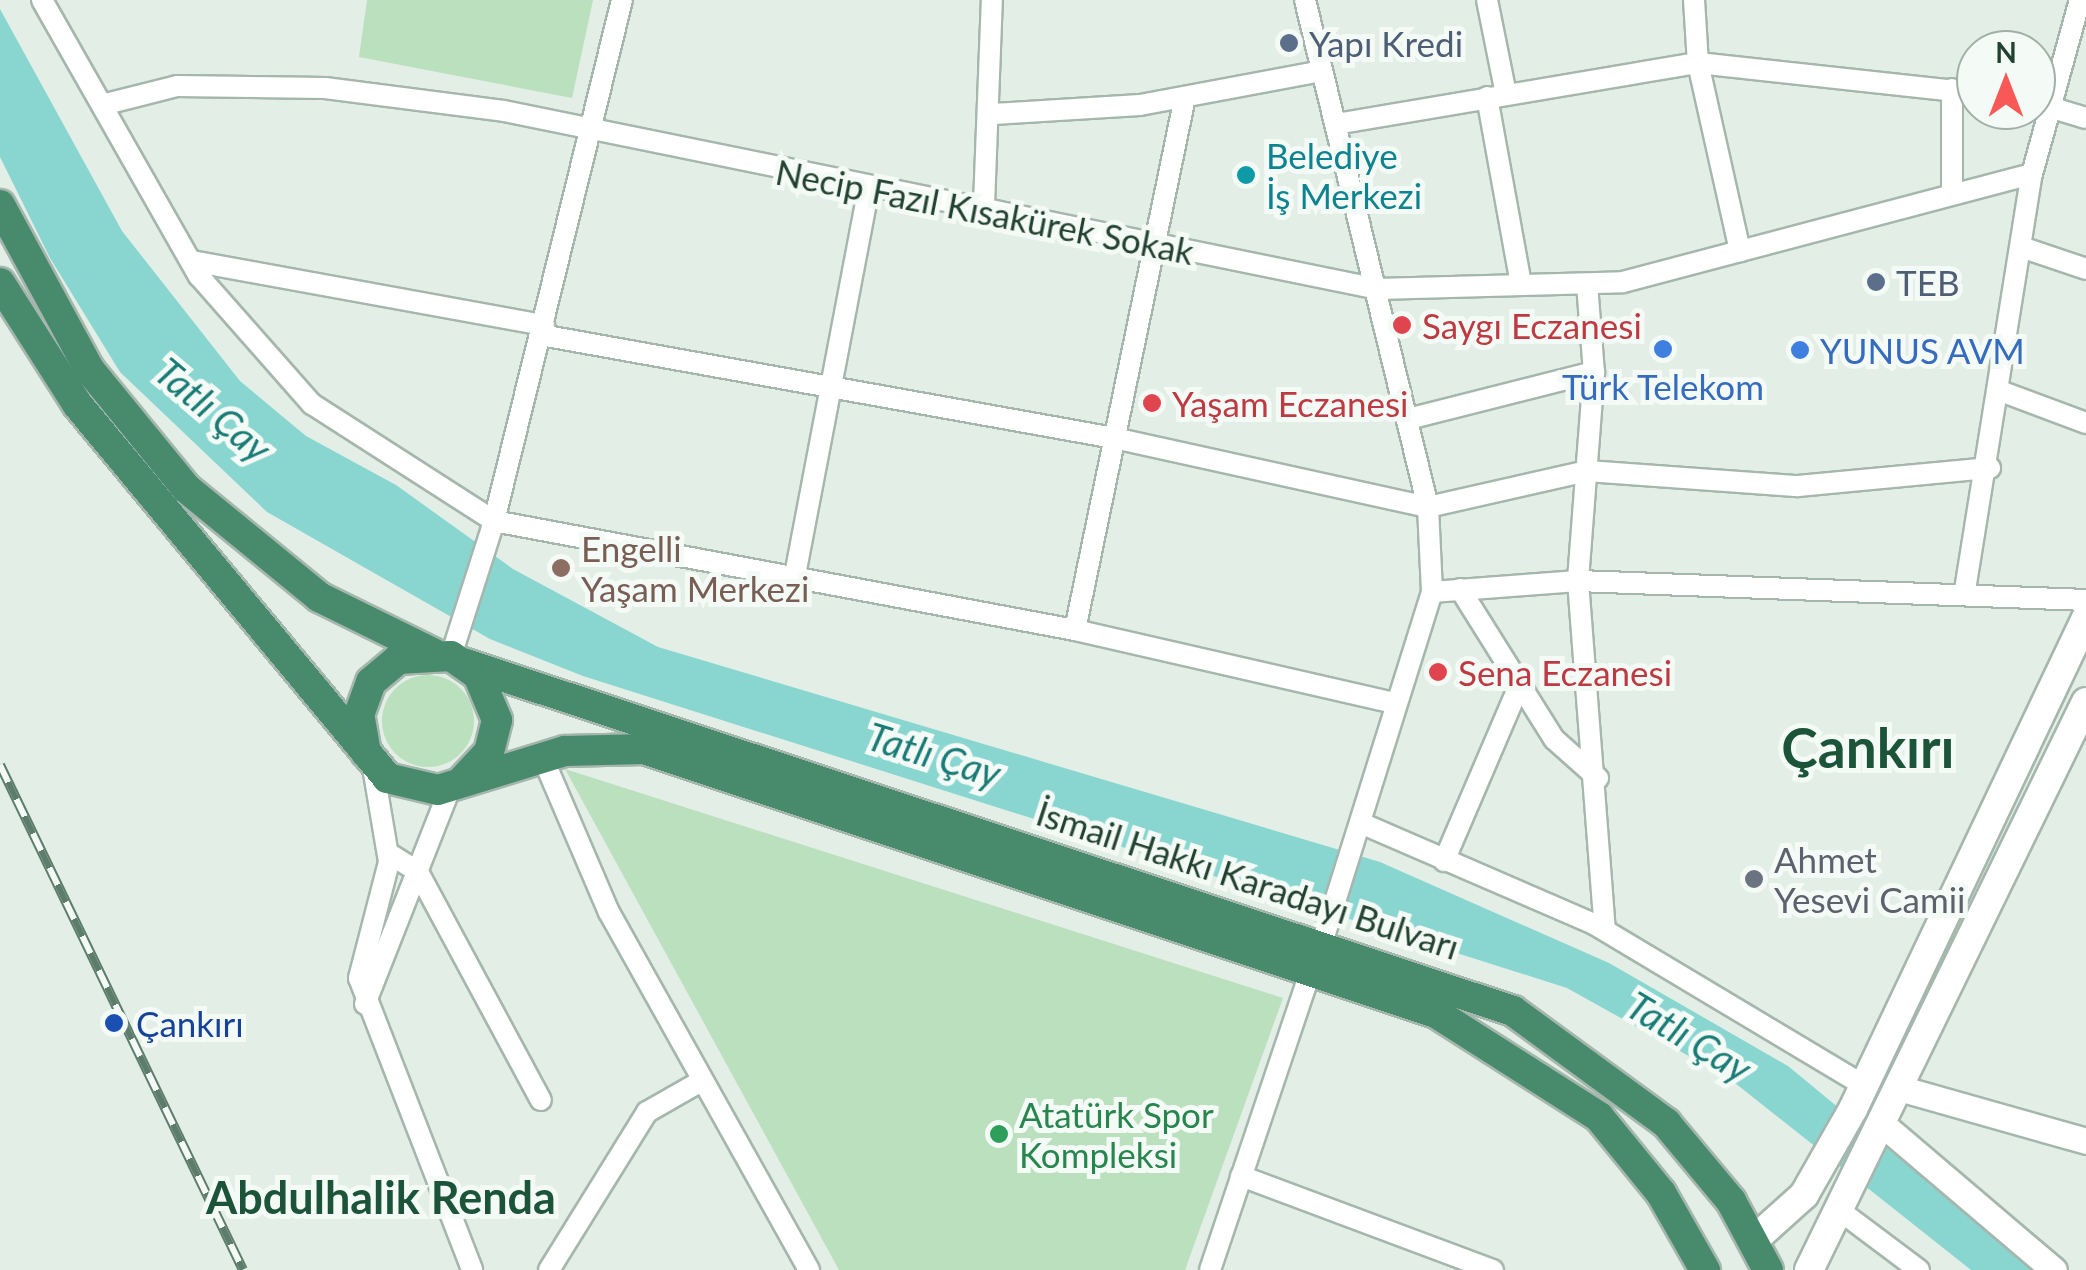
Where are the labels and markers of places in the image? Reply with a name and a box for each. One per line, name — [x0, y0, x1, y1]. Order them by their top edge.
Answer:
place label: Yapı Kredi — [1309, 22, 1463, 64]
marker: Yapı Kredi — [1278, 32, 1300, 54]
place label: Belediye İş Merkezi — [1266, 134, 1422, 216]
marker: Belediye İş Merkezi — [1235, 164, 1257, 186]
place label: TEB — [1896, 261, 1960, 303]
marker: TEB — [1865, 271, 1887, 293]
place label: Saygı Eczanesi — [1422, 304, 1642, 346]
marker: Saygı Eczanesi — [1391, 314, 1413, 336]
place label: YUNUS AVM — [1820, 329, 2026, 371]
marker: Türk Telekom — [1652, 338, 1674, 360]
marker: YUNUS AVM — [1789, 339, 1811, 361]
place label: Türk Telekom — [1561, 365, 1765, 407]
place label: Yaşam Eczanesi — [1172, 382, 1409, 424]
marker: Yaşam Eczanesi — [1141, 392, 1163, 414]
place label: Engelli Yaşam Merkezi — [581, 527, 809, 609]
marker: Engelli Yaşam Merkezi — [550, 557, 572, 579]
place label: Sena Eczanesi — [1458, 651, 1672, 693]
marker: Sena Eczanesi — [1427, 661, 1449, 683]
place label: Ahmet Yesevi Camii — [1774, 838, 1966, 920]
marker: Ahmet Yesevi Camii — [1743, 868, 1765, 890]
place label: Çankırı — [136, 1002, 244, 1044]
marker: Çankırı — [101, 1010, 127, 1036]
place label: Atatürk Spor Kompleksi — [1019, 1093, 1214, 1175]
marker: Atatürk Spor Kompleksi — [988, 1123, 1010, 1145]

